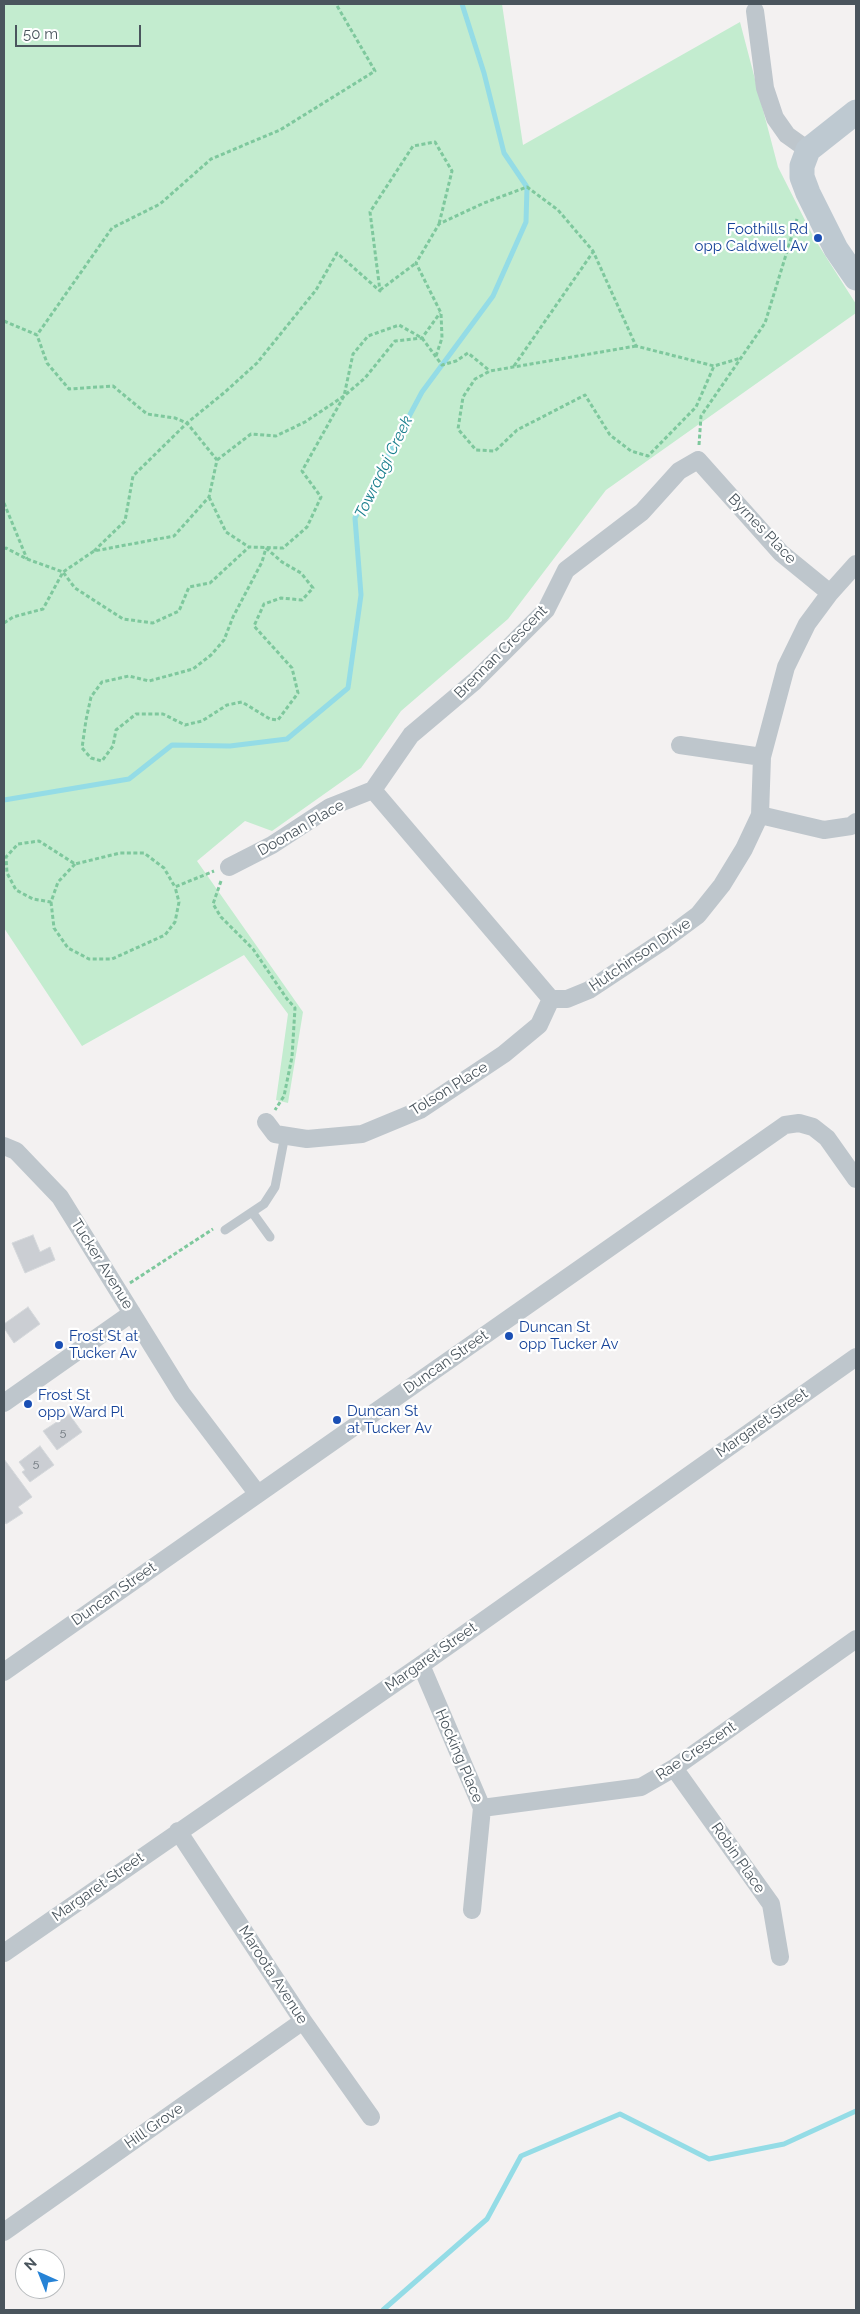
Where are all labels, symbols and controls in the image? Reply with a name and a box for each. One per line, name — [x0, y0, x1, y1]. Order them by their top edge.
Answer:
scale bar — [18, 15, 144, 47]
text: 50 m — [23, 25, 58, 43]
place label: Foothills Rd opp Caldwell Av — [695, 220, 808, 255]
marker: Foothills Rd opp Caldwell Av — [812, 232, 824, 244]
water label: Towradgi Creek — [351, 413, 417, 521]
street label: Byrnes Place — [724, 490, 800, 568]
street label: Brennan Crescent — [451, 602, 551, 702]
street label: Doonan Place — [255, 796, 347, 860]
street label: Hutchinson Drive — [586, 914, 694, 996]
street label: Tolson Place — [407, 1058, 491, 1120]
street label: Tucker Avenue — [67, 1216, 137, 1312]
place label: Duncan St opp Tucker Av — [519, 1318, 618, 1353]
street label: Duncan Street — [400, 1326, 492, 1398]
place label: Frost St at Tucker Av — [69, 1327, 138, 1362]
marker: Duncan St opp Tucker Av — [503, 1330, 515, 1342]
marker: Frost St at Tucker Av — [53, 1339, 65, 1351]
street label: Margaret Street — [713, 1385, 811, 1461]
place label: Frost St opp Ward Pl — [38, 1386, 124, 1421]
marker: Frost St opp Ward Pl — [22, 1398, 34, 1410]
place label: Duncan St at Tucker Av — [347, 1402, 432, 1437]
marker: Duncan St at Tucker Av — [331, 1414, 343, 1426]
house number: 5 — [60, 1425, 66, 1439]
house number: 5 — [33, 1456, 39, 1470]
street label: Duncan Street — [68, 1558, 160, 1630]
street label: Margaret Street — [382, 1619, 480, 1695]
street label: Hocking Place — [431, 1707, 487, 1805]
street label: Rae Crescent — [653, 1718, 739, 1784]
street label: Robin Place — [707, 1819, 769, 1897]
street label: Margaret Street — [49, 1849, 147, 1925]
street label: Maroota Avenue — [234, 1922, 312, 2028]
street label: Hill Grove — [121, 2099, 187, 2153]
north arrow — [15, 2249, 65, 2299]
text: N — [21, 2254, 40, 2273]

